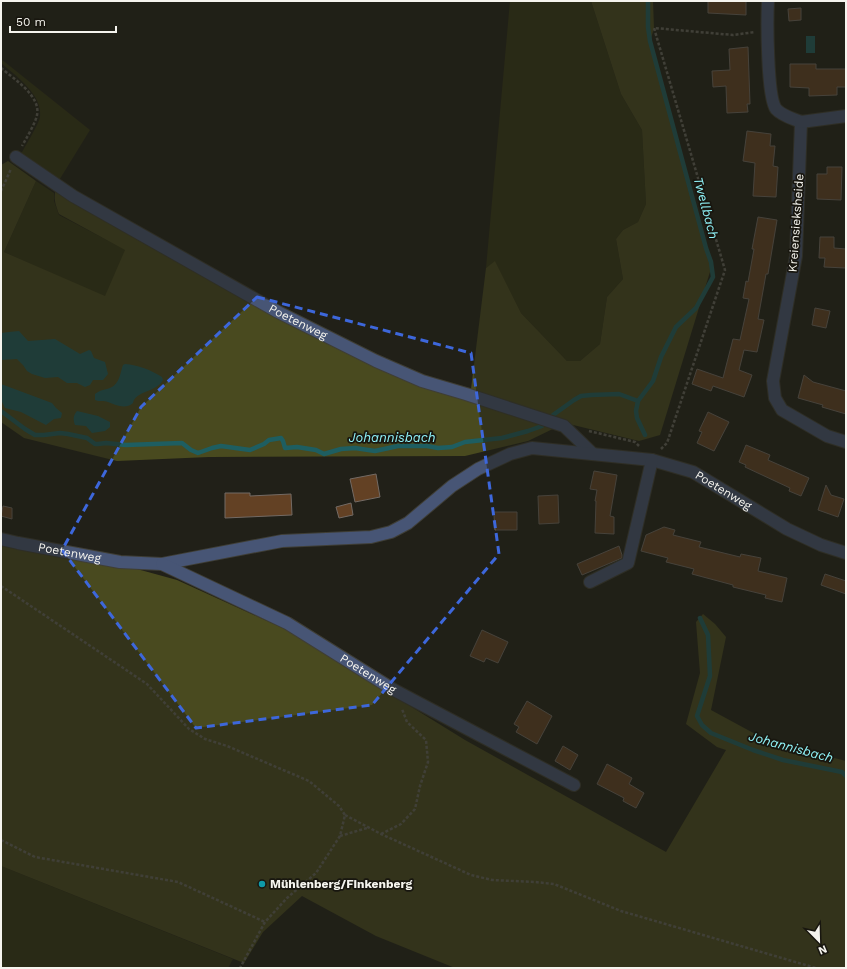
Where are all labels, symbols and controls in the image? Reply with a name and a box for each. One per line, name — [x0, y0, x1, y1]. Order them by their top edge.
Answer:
scale bar — [10, 8, 116, 34]
text: 50 m — [16, 15, 46, 29]
street label: Kreiensieksheide — [786, 173, 806, 273]
water label: Twellbach — [691, 175, 722, 241]
street label: Poetenweg — [266, 301, 330, 343]
water label: Johannisbach — [349, 430, 436, 445]
street label: Poetenweg — [693, 468, 755, 513]
street label: Poetenweg — [37, 540, 103, 565]
street label: Poetenweg — [337, 651, 399, 697]
water label: Johannisbach — [747, 729, 835, 766]
place label: Mühlenberg/Finkenberg — [270, 877, 412, 891]
marker: Mühlenberg/Finkenberg — [257, 879, 267, 889]
north arrow — [799, 921, 839, 961]
text: N — [816, 942, 829, 957]

